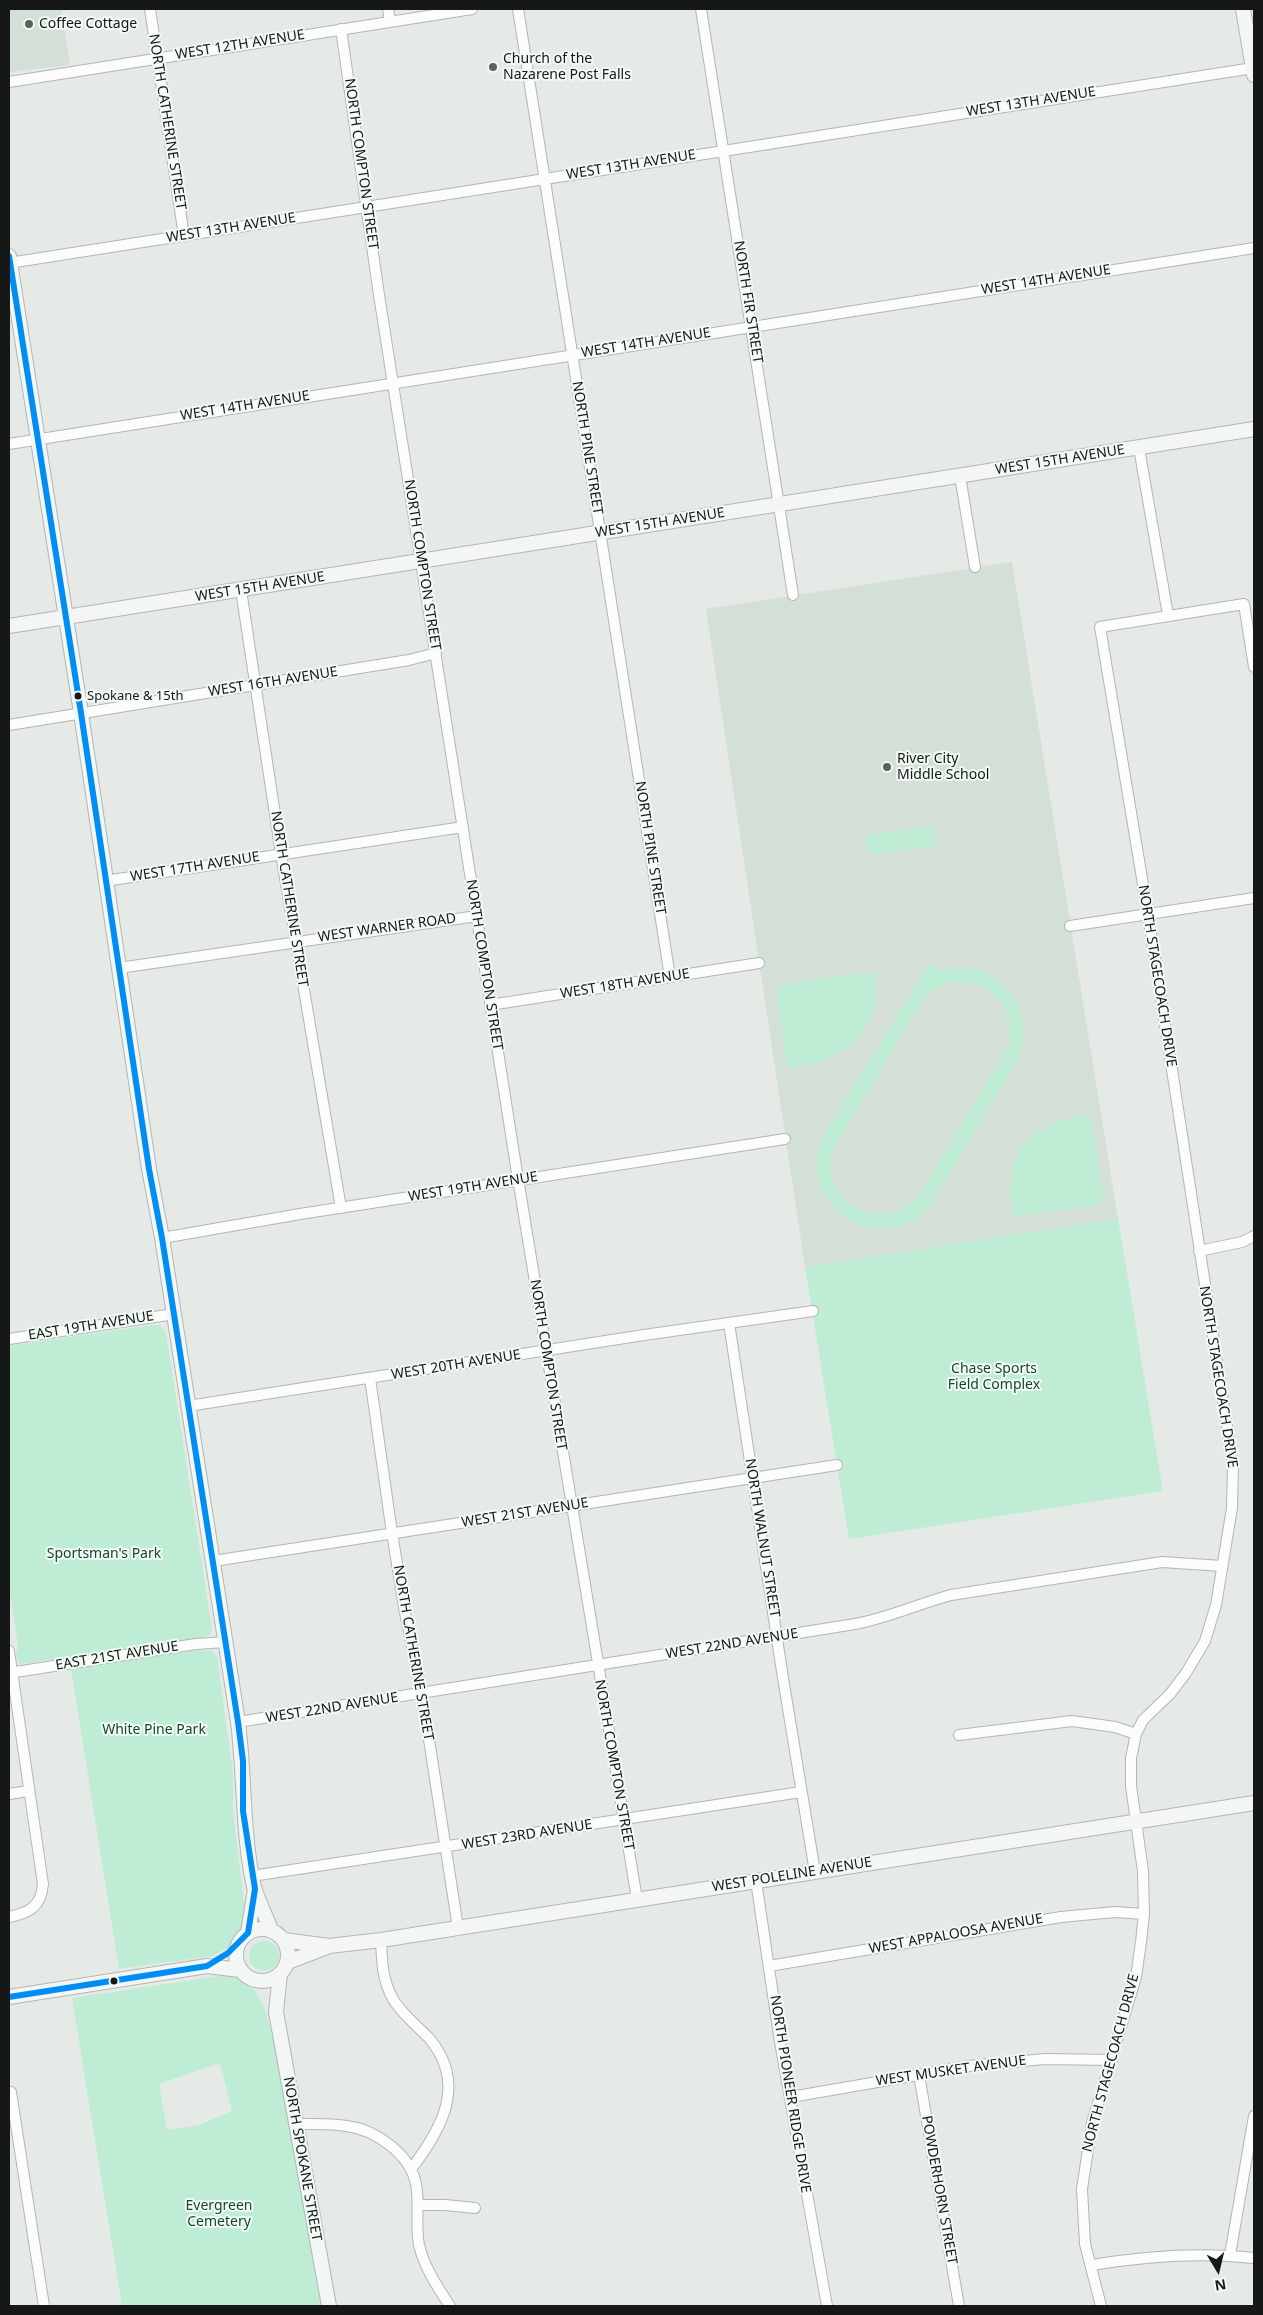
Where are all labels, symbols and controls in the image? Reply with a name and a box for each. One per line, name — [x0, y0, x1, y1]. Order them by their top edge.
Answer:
place label: Coffee Cottage — [39, 16, 137, 32]
marker: Coffee Cottage — [23, 18, 35, 30]
street label: WEST 12TH AVENUE — [174, 26, 306, 64]
street label: NORTH CATHERINE STREET — [145, 33, 189, 211]
place label: Church of the Nazarene Post Falls — [503, 51, 631, 84]
marker: Church of the Nazarene Post Falls — [487, 61, 499, 73]
street label: NORTH COMPTON STREET — [341, 77, 381, 251]
street label: WEST 13TH AVENUE — [965, 83, 1097, 121]
street label: WEST 13TH AVENUE — [565, 146, 697, 184]
street label: WEST 13TH AVENUE — [165, 209, 297, 247]
street label: NORTH FIR STREET — [730, 239, 766, 365]
street label: WEST 14TH AVENUE — [980, 261, 1112, 299]
street label: WEST 14TH AVENUE — [580, 324, 712, 362]
street label: NORTH PINE STREET — [568, 380, 606, 516]
street label: WEST 14TH AVENUE — [179, 387, 311, 425]
street label: WEST 15TH AVENUE — [994, 441, 1126, 479]
street label: NORTH COMPTON STREET — [400, 478, 444, 652]
street label: WEST 15TH AVENUE — [594, 504, 726, 542]
street label: WEST 15TH AVENUE — [194, 568, 326, 606]
street label: WEST 16TH AVENUE — [207, 663, 339, 701]
place label: Spokane & 15th — [87, 688, 183, 704]
marker: Spokane & 15th — [73, 691, 83, 701]
place label: River City Middle School — [897, 751, 989, 784]
marker: River City Middle School — [881, 761, 893, 773]
street label: NORTH PINE STREET — [631, 780, 669, 916]
street label: NORTH CATHERINE STREET — [267, 810, 311, 988]
street label: WEST 17TH AVENUE — [129, 848, 261, 886]
street label: NORTH COMPTON STREET — [462, 878, 506, 1052]
street label: NORTH STAGECOACH DRIVE — [1134, 884, 1180, 1068]
street label: WEST WARNER ROAD — [317, 910, 457, 946]
street label: WEST 18TH AVENUE — [559, 965, 691, 1003]
street label: WEST 19TH AVENUE — [407, 1168, 539, 1206]
street label: NORTH COMPTON STREET — [526, 1278, 570, 1452]
street label: NORTH STAGECOACH DRIVE — [1195, 1285, 1241, 1469]
street label: EAST 19TH AVENUE — [27, 1308, 155, 1344]
street label: WEST 20TH AVENUE — [390, 1346, 522, 1384]
park label: Chase Sports Field Complex — [948, 1361, 1040, 1394]
street label: NORTH WALNUT STREET — [741, 1457, 783, 1619]
street label: WEST 21ST AVENUE — [460, 1495, 590, 1531]
park label: Sportsman's Park — [47, 1546, 161, 1562]
street label: NORTH CATHERINE STREET — [389, 1564, 437, 1742]
street label: WEST 22ND AVENUE — [665, 1625, 799, 1663]
street label: EAST 21ST AVENUE — [54, 1638, 180, 1674]
street label: NORTH COMPTON STREET — [591, 1678, 637, 1852]
street label: WEST 22ND AVENUE — [265, 1689, 399, 1727]
park label: White Pine Park — [102, 1722, 206, 1738]
street label: WEST 23RD AVENUE — [461, 1816, 593, 1854]
street label: WEST POLELINE AVENUE — [711, 1854, 873, 1896]
street label: WEST APPALOOSA AVENUE — [868, 1910, 1044, 1958]
street label: NORTH STAGECOACH DRIVE — [1079, 1972, 1143, 2154]
unlabelled marker — [109, 1976, 119, 1986]
street label: NORTH PIONEER RIDGE DRIVE — [766, 1994, 814, 2194]
street label: WEST MUSKET AVENUE — [875, 2052, 1027, 2090]
street label: NORTH SPOKANE STREET — [279, 2076, 325, 2242]
street label: POWDERHORN STREET — [918, 2114, 960, 2266]
park label: Evergreen Cemetery — [186, 2198, 252, 2230]
north arrow — [1193, 2245, 1243, 2295]
text: N — [1213, 2275, 1228, 2296]

